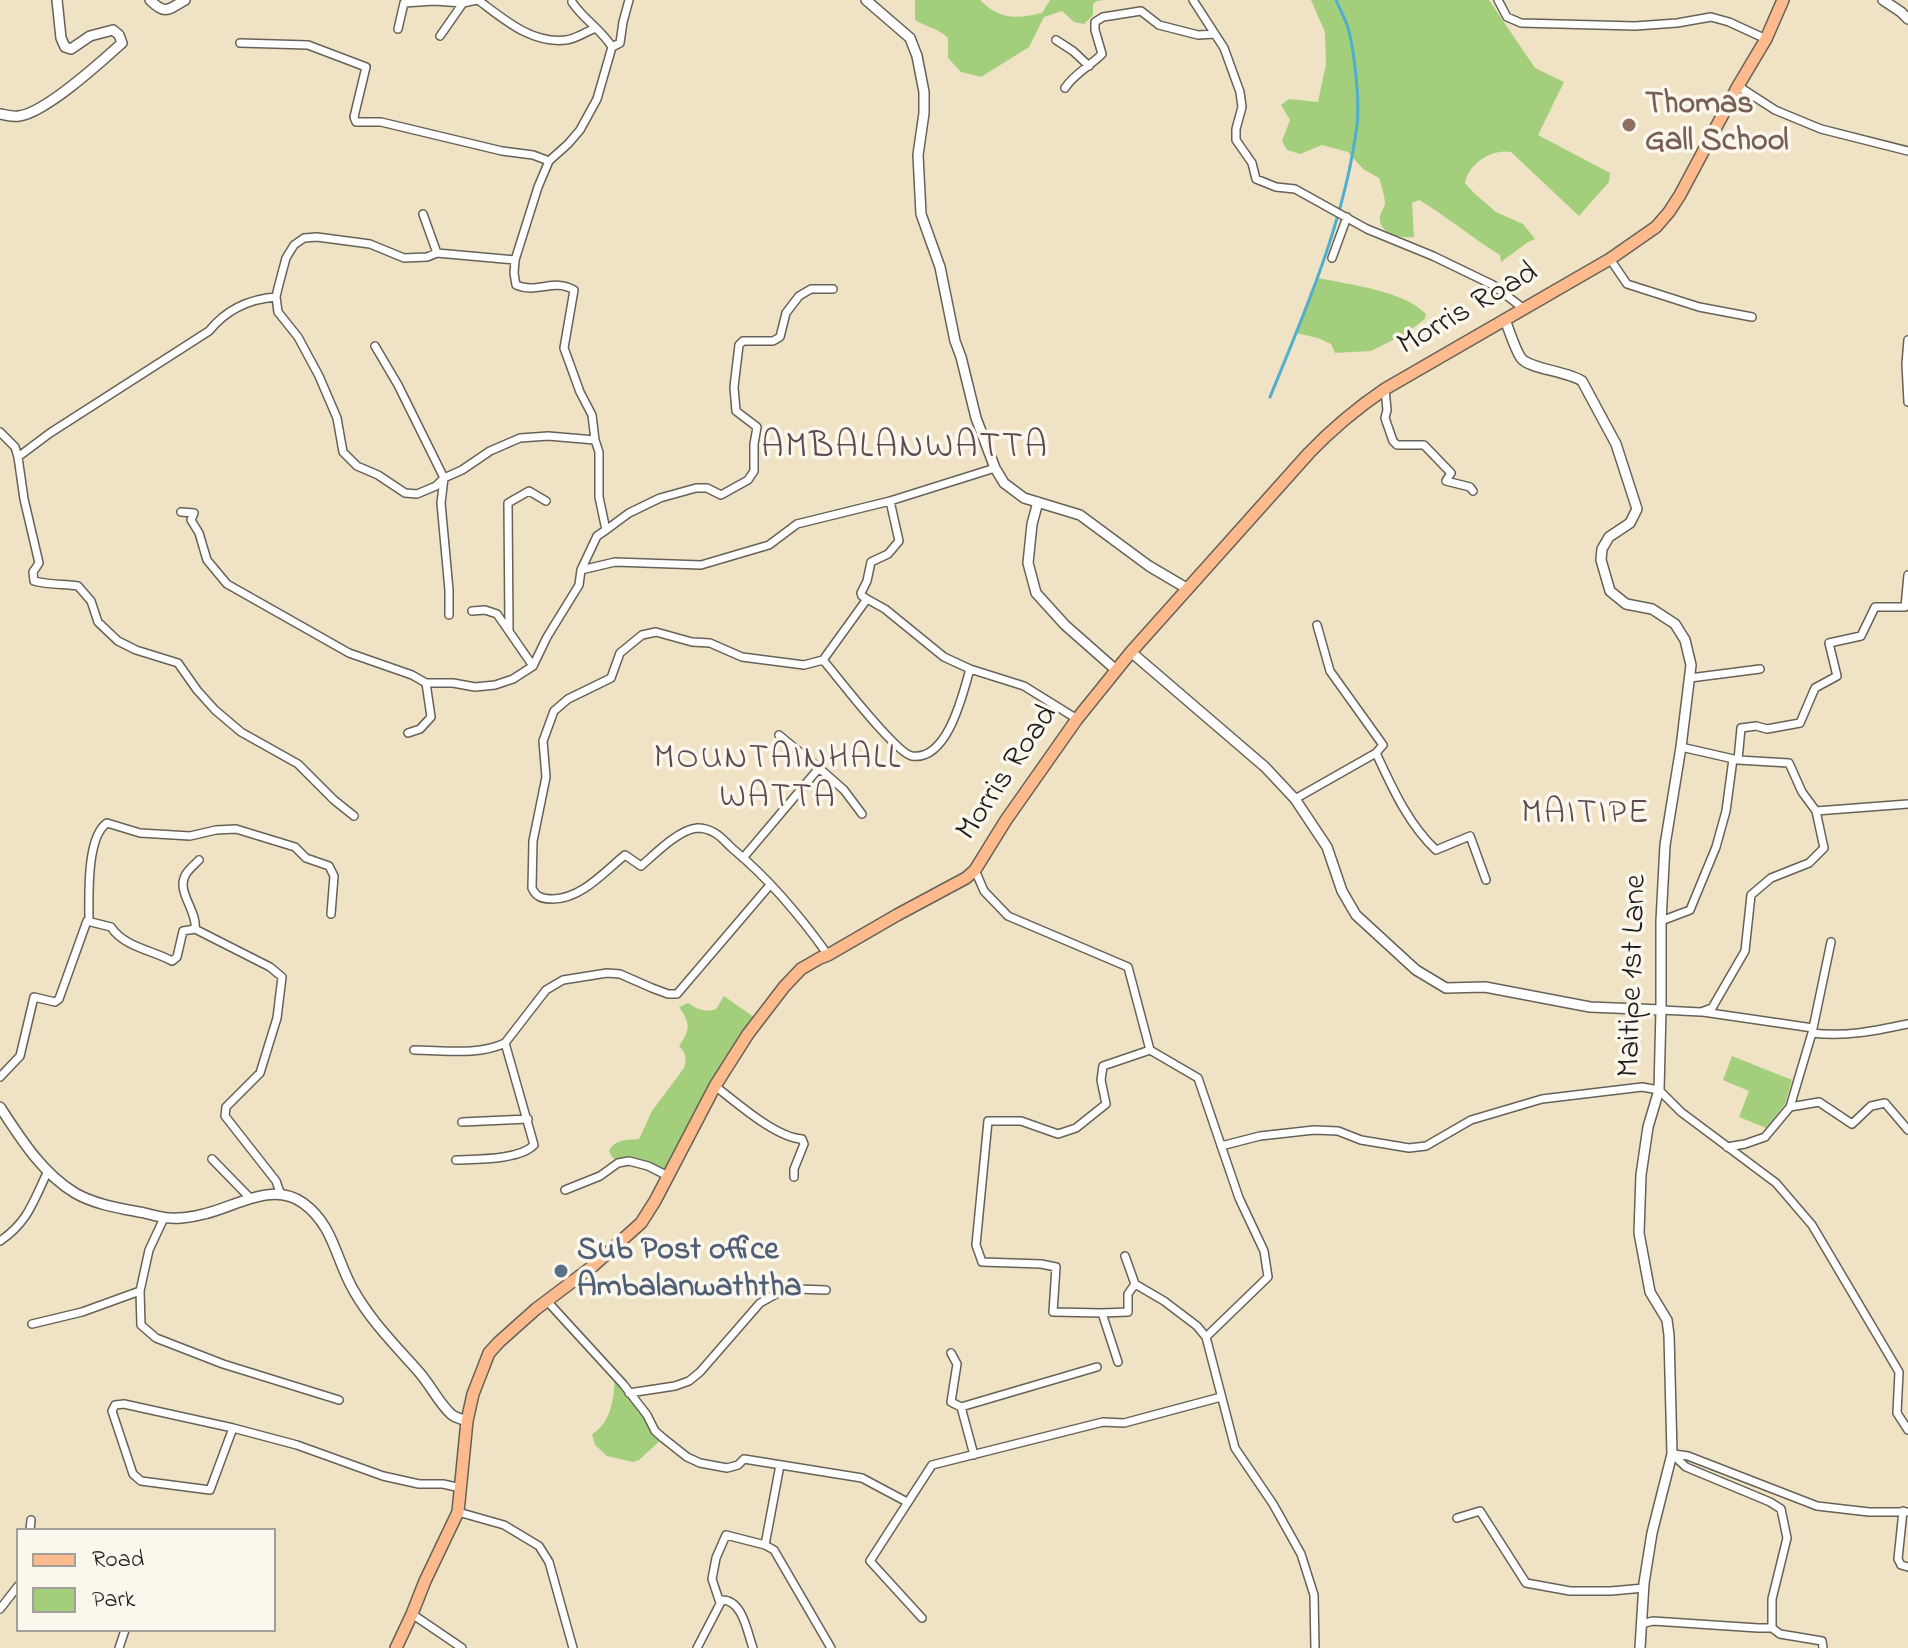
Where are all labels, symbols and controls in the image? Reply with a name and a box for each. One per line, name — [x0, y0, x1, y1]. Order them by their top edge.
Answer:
place label: Thomas Gall School — [1645, 88, 1789, 163]
marker: Thomas Gall School — [1620, 116, 1638, 134]
street label: Morris Road — [1392, 255, 1546, 367]
district label: AMBALANWATTA — [761, 428, 1049, 472]
street label: Morris Road — [950, 699, 1068, 849]
district label: MOUNTAINHALL WATTA — [654, 741, 902, 820]
district label: MAITIPE — [1521, 796, 1651, 836]
street label: Maitipe 1st Lane — [1612, 874, 1658, 1078]
place label: Sub Post office Ambalanwaththa — [577, 1234, 802, 1309]
marker: Sub Post office Ambalanwaththa — [552, 1262, 570, 1280]
legend — [16, 1528, 276, 1632]
text: Road — [92, 1543, 144, 1578]
text: Park — [92, 1583, 135, 1618]

